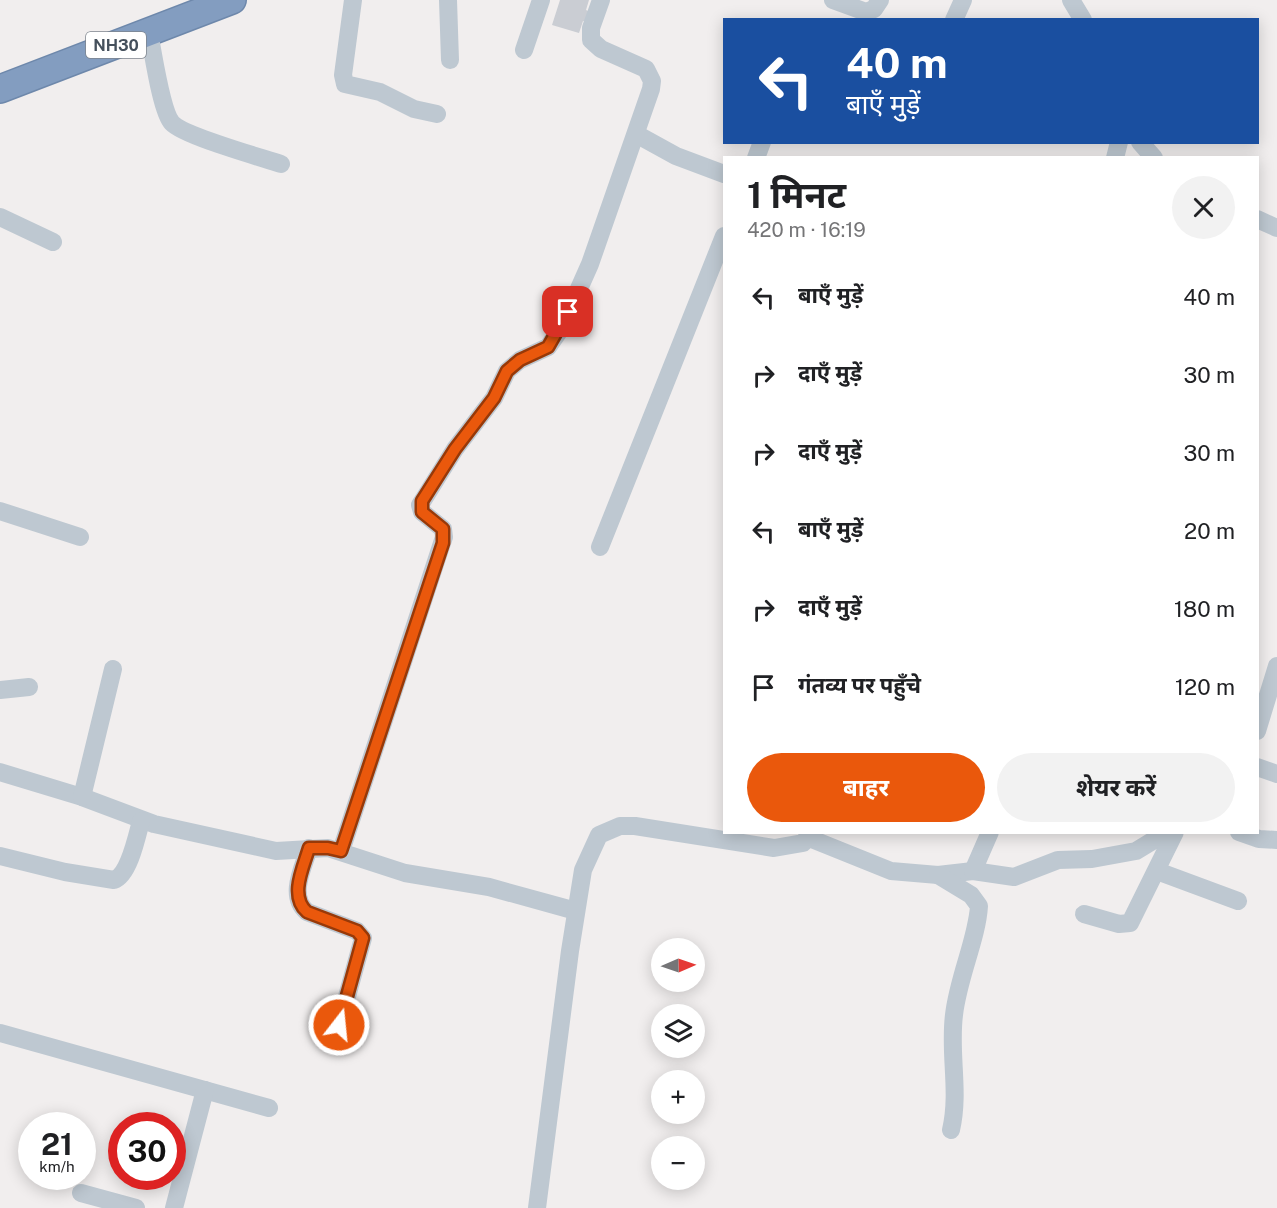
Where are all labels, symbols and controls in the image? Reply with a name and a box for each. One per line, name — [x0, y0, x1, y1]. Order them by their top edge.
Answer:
road number: NH30 — [86, 32, 146, 58]
text: 40 m — [846, 38, 948, 87]
icon: left — [747, 42, 825, 120]
text: बाएँ मुड़ें — [846, 88, 921, 120]
text: 1 मिनट — [747, 174, 846, 216]
button: close — [1172, 176, 1235, 239]
text: 420 m · 16:19 — [747, 218, 866, 242]
icon: left — [747, 281, 780, 314]
text: बाएँ मुड़ें — [798, 282, 863, 308]
text: 40 m — [1183, 284, 1235, 310]
pin — [542, 286, 593, 337]
icon: arrive — [551, 295, 584, 328]
icon: right — [747, 359, 780, 392]
text: दाएँ मुड़ें — [798, 360, 862, 386]
text: 30 m — [1183, 362, 1235, 388]
icon: right — [747, 437, 780, 470]
text: दाएँ मुड़ें — [798, 438, 862, 464]
text: 30 m — [1183, 440, 1235, 466]
icon: left — [747, 515, 780, 548]
text: बाएँ मुड़ें — [798, 516, 863, 542]
text: 20 m — [1184, 518, 1235, 544]
icon: right — [747, 593, 780, 626]
text: दाएँ मुड़ें — [798, 594, 862, 620]
text: 180 m — [1174, 596, 1235, 622]
icon: arrive — [747, 671, 780, 704]
text: गंतव्य पर पहुँचे — [798, 672, 921, 698]
text: 120 m — [1175, 674, 1235, 700]
button: बाहर — [747, 753, 985, 822]
button: शेयर करें — [997, 753, 1235, 822]
north arrow — [651, 938, 705, 992]
map controls — [651, 938, 705, 1190]
position arrow — [307, 993, 371, 1057]
button: layers — [651, 1004, 705, 1058]
button: + — [651, 1070, 705, 1124]
speed limit sign: 30 — [108, 1112, 186, 1190]
text: 21 — [41, 1126, 73, 1162]
button: − — [651, 1136, 705, 1190]
text: km/h — [39, 1158, 75, 1175]

